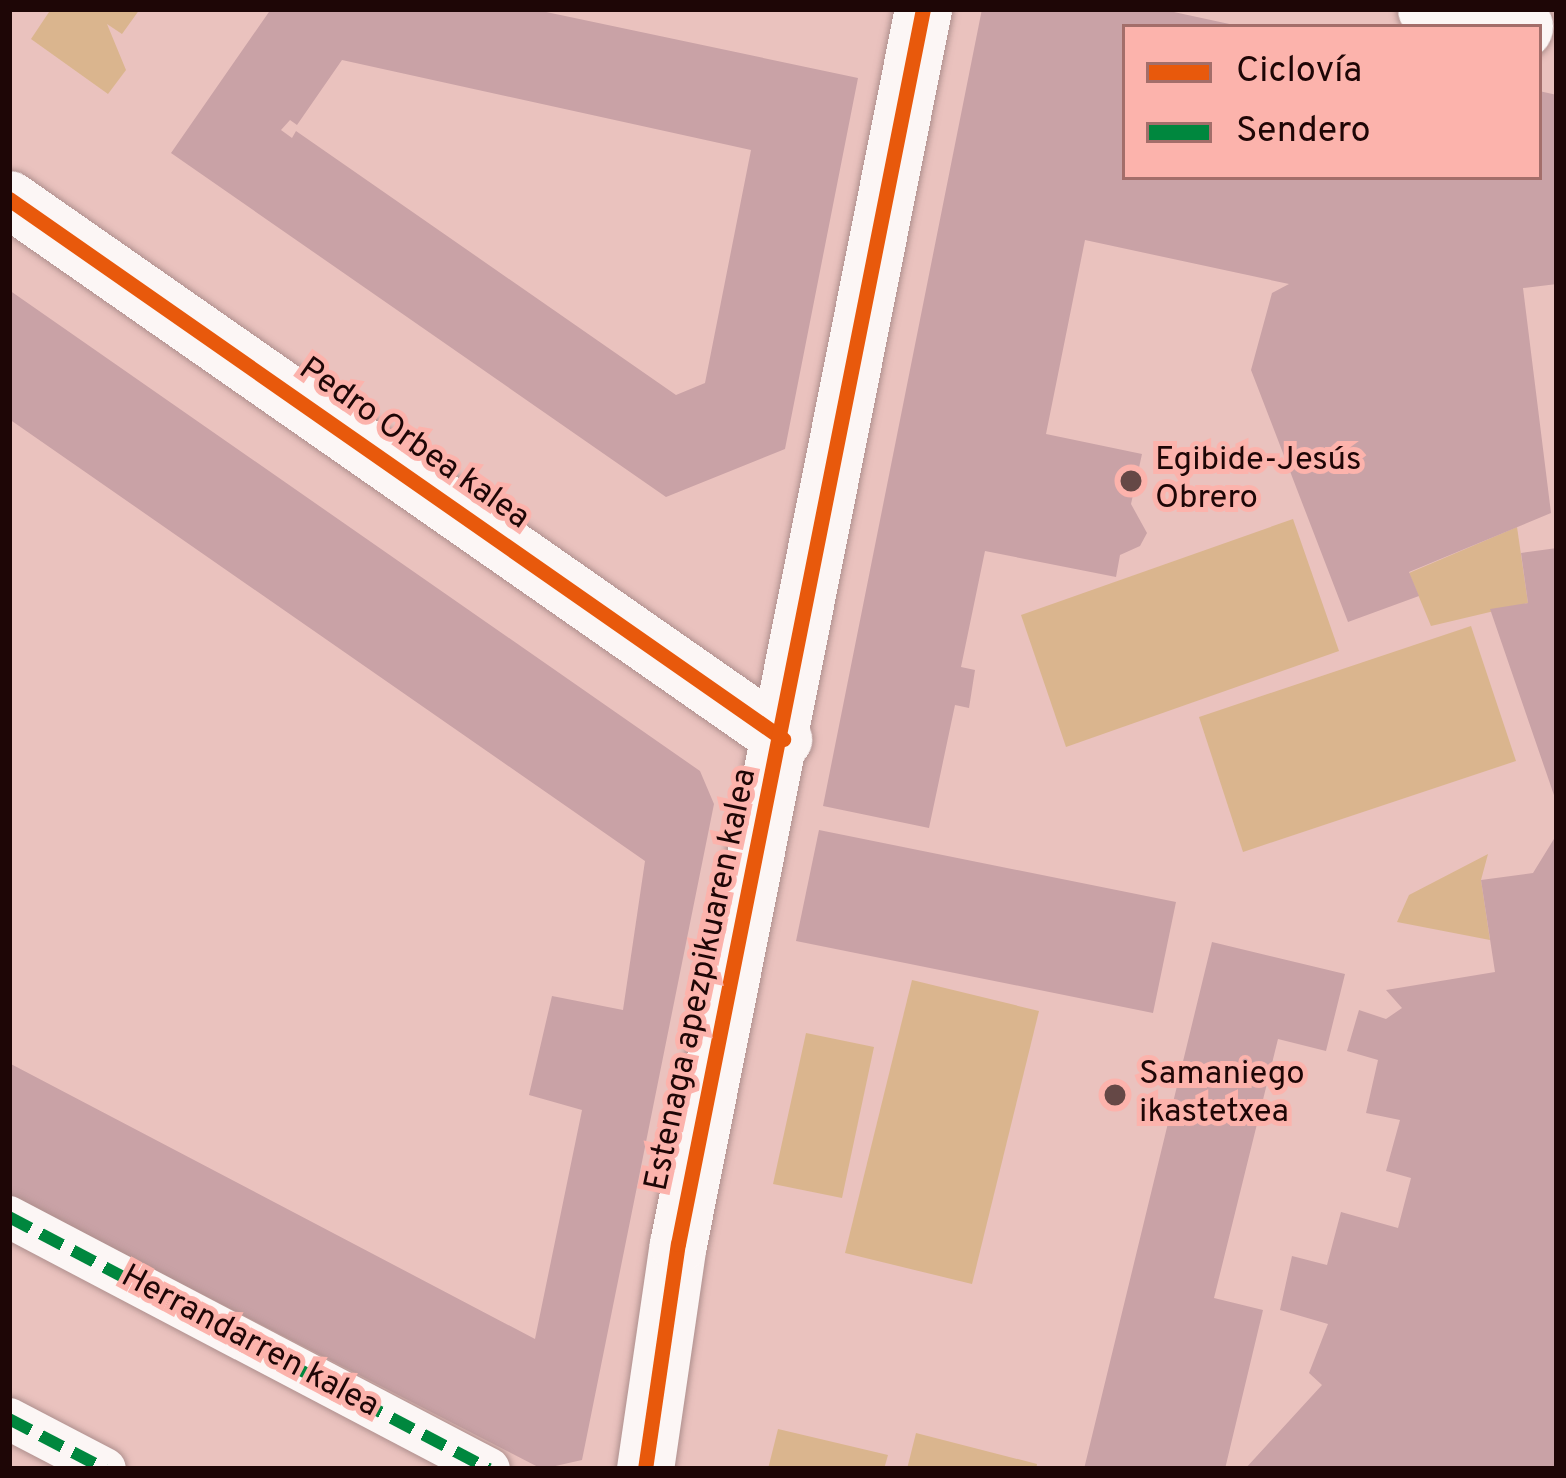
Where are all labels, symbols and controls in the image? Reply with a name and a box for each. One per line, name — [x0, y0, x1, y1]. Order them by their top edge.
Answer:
legend — [1122, 24, 1542, 180]
text: Ciclovía — [1236, 49, 1362, 95]
text: Sendero — [1236, 109, 1371, 155]
street label: Pedro Orbea kalea — [290, 351, 536, 539]
place label: Egibide-Jesús Obrero — [1155, 442, 1362, 520]
marker: Egibide-Jesús Obrero — [1118, 468, 1144, 494]
street label: Estenaga apezpikuaren kalea — [639, 765, 767, 1195]
place label: Samaniego ikastetxea — [1139, 1056, 1305, 1134]
marker: Samaniego ikastetxea — [1102, 1082, 1128, 1108]
street label: Herrandarren kalea — [113, 1258, 385, 1428]

